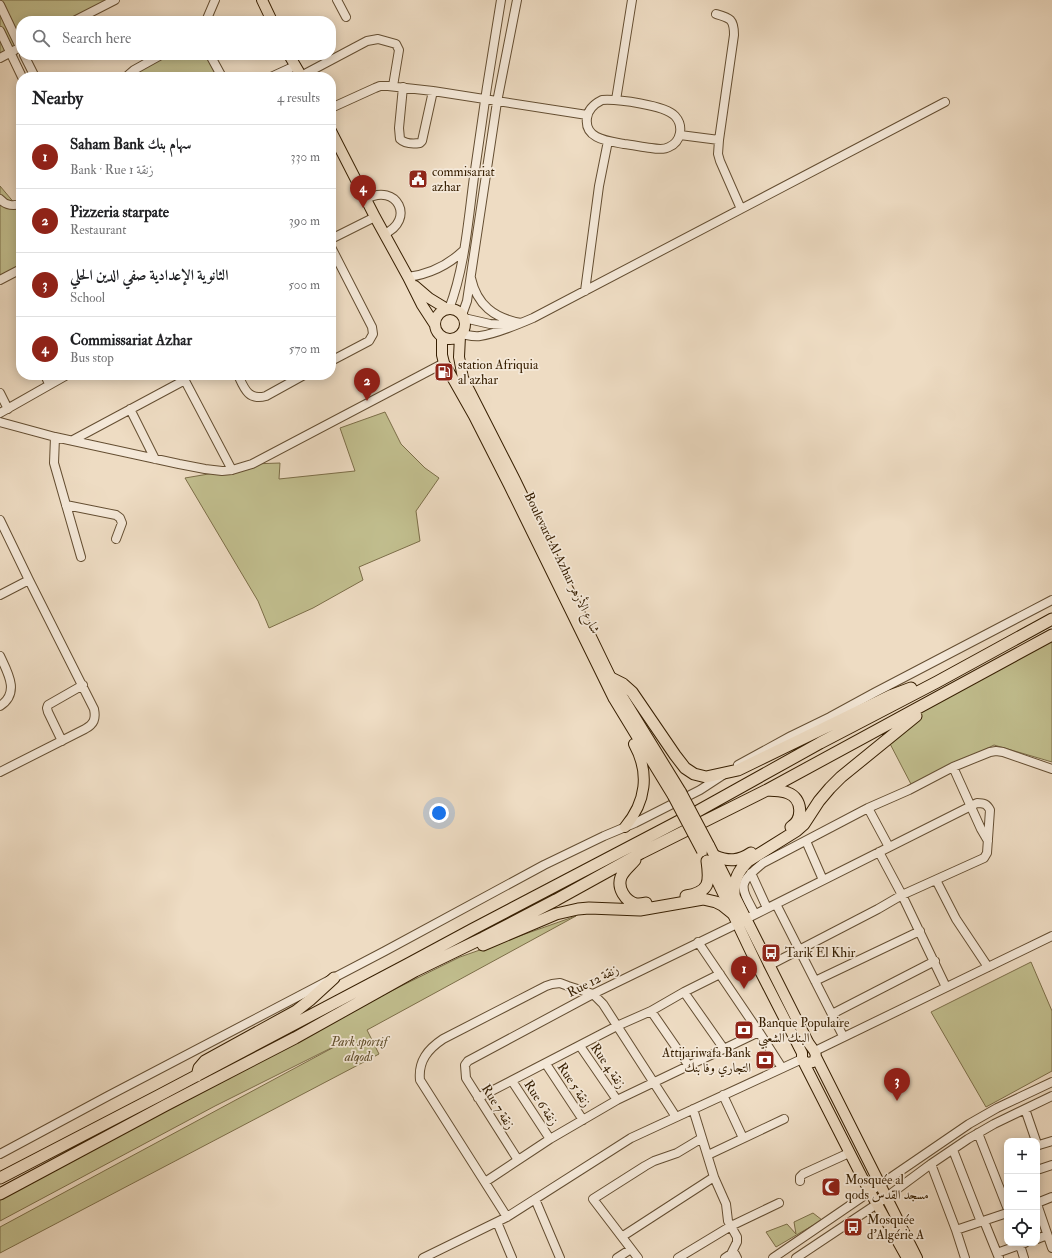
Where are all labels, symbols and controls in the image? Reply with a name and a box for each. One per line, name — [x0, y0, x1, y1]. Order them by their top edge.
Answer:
search box — [16, 16, 336, 60]
icon: search — [30, 27, 52, 49]
text: Search here — [62, 29, 131, 48]
text: Nearby — [32, 88, 83, 109]
text: 4 results — [277, 90, 320, 106]
text: Saham Bank سهام بنك — [70, 135, 191, 154]
text: 1 — [43, 149, 47, 165]
text: 330 m — [291, 149, 320, 165]
text: Bank · Rue 1 زنقة — [70, 162, 154, 178]
place label: commisariat azhar — [432, 164, 495, 195]
public building icon: commisariat azhar — [407, 168, 429, 190]
pin: 4 — [350, 175, 376, 208]
text: Pizzeria starpate — [70, 203, 169, 222]
text: 2 — [42, 213, 48, 229]
text: 390 m — [289, 213, 320, 229]
text: Restaurant — [70, 222, 126, 238]
text: الثانوية الإعدادية صفي الدين الحلي — [70, 266, 228, 285]
text: 3 — [43, 277, 48, 293]
text: 500 m — [288, 277, 320, 293]
text: School — [70, 290, 105, 306]
text: Commissariat Azhar — [70, 331, 192, 350]
text: 4 — [41, 341, 49, 357]
text: 570 m — [289, 341, 320, 357]
text: Bus stop — [70, 350, 114, 366]
place label: station Afriquia al azhar — [458, 357, 539, 388]
fuel station icon: station Afriquia al azhar — [433, 361, 455, 383]
pin: 2 — [354, 368, 380, 401]
street label: Boulevard Al Azhar شارع الأزهر — [518, 489, 604, 638]
your location — [429, 803, 449, 823]
bus stop icon: Tarik El Khir — [760, 942, 782, 964]
place label: Tarik El Khir — [785, 945, 856, 961]
pin: 1 — [731, 956, 757, 989]
street label: Rue 12 زنقة — [565, 961, 621, 1001]
place label: Banque Populaire البنك الشعبي — [758, 1015, 850, 1049]
bank icon: Banque Populaire البنك الشعبي — [733, 1019, 755, 1041]
park label: Park sportif alqods — [330, 1034, 390, 1065]
street label: Rue 4 زنقة — [587, 1040, 629, 1092]
place label: Attijariwafa Bank التجاري وفا بنك — [661, 1045, 752, 1078]
bank icon: Attijariwafa Bank التجاري وفا بنك — [754, 1049, 776, 1071]
street label: Rue 5 زنقة — [554, 1060, 594, 1110]
pin: 3 — [884, 1068, 910, 1101]
street label: Rue 6 زنقة — [520, 1077, 562, 1129]
street label: Rue 7 زنقة — [478, 1081, 518, 1133]
map controls — [1004, 1138, 1040, 1246]
button: + — [1004, 1138, 1040, 1174]
place label: Mosquée al qods مسجد القدس — [845, 1172, 929, 1203]
button: − — [1004, 1174, 1040, 1210]
mosque icon: Mosquée al qods مسجد القدس — [820, 1176, 842, 1198]
button: locate — [1004, 1210, 1040, 1246]
place label: Mosquée d'Algérie A — [867, 1212, 925, 1243]
bus stop icon: Mosquée d'Algérie A — [842, 1216, 864, 1238]

